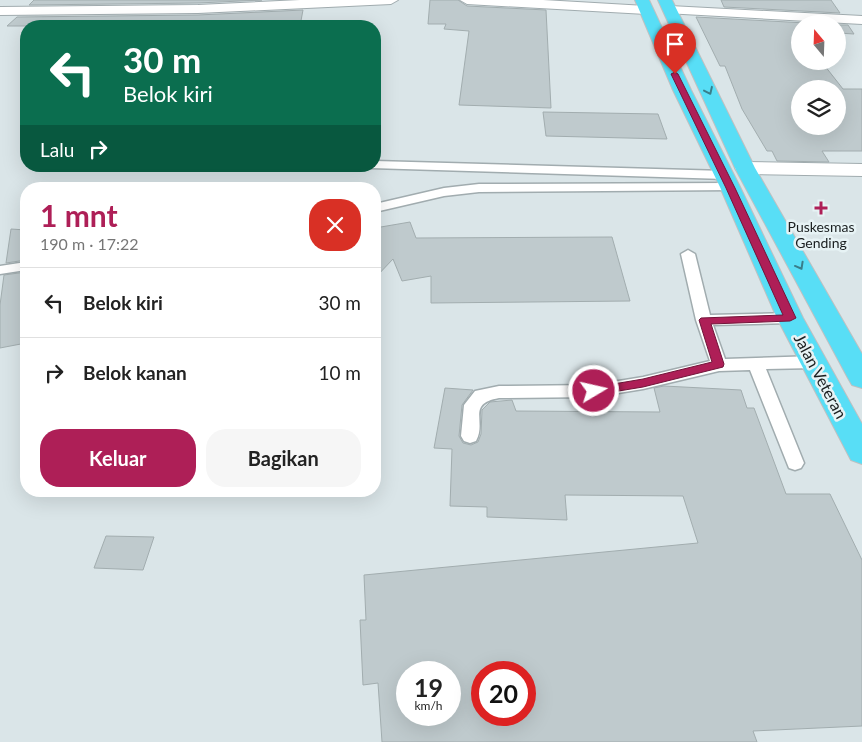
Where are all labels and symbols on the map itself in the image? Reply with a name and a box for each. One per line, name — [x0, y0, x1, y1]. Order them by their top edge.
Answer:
north arrow — [791, 15, 846, 70]
pin — [654, 23, 696, 74]
one-way arrow — [703, 86, 713, 95]
marker: Puskesmas Gending — [814, 201, 828, 215]
place label: Puskesmas Gending — [788, 218, 854, 251]
one-way arrow — [794, 261, 804, 270]
street label: Jalan Veteran — [791, 330, 851, 422]
position arrow — [567, 364, 619, 416]
speed limit sign: 20 — [471, 661, 536, 726]

